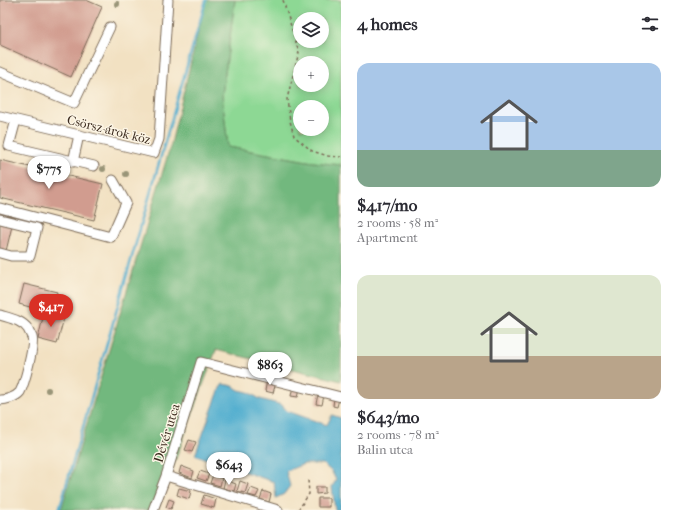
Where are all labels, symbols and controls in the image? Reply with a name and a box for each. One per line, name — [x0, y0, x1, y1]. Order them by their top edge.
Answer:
map controls — [293, 12, 329, 136]
button: layers — [293, 12, 329, 48]
icon: filters — [639, 13, 661, 35]
text: 4 homes — [357, 14, 417, 34]
button: + — [293, 56, 329, 92]
icon: home — [473, 89, 545, 161]
button: − — [293, 100, 329, 136]
street label: Csörsz-árok köz — [65, 112, 153, 147]
pin: $775 — [25, 156, 73, 190]
text: $775 — [36, 161, 62, 176]
text: $417/mo — [357, 195, 417, 215]
text: 2 rooms · 58 m² — [357, 215, 438, 230]
text: Apartment — [357, 230, 418, 245]
pin: $417 — [27, 294, 75, 328]
text: $417 — [38, 299, 64, 314]
icon: home — [473, 301, 545, 373]
pin: $863 — [246, 352, 294, 386]
text: $863 — [257, 357, 283, 372]
street label: Dévér utca — [150, 401, 183, 464]
text: $643/mo — [357, 407, 419, 427]
text: 2 rooms · 78 m² — [357, 427, 439, 442]
text: Balin utca — [357, 442, 413, 457]
pin: $643 — [205, 452, 253, 486]
text: $643 — [215, 457, 243, 472]

